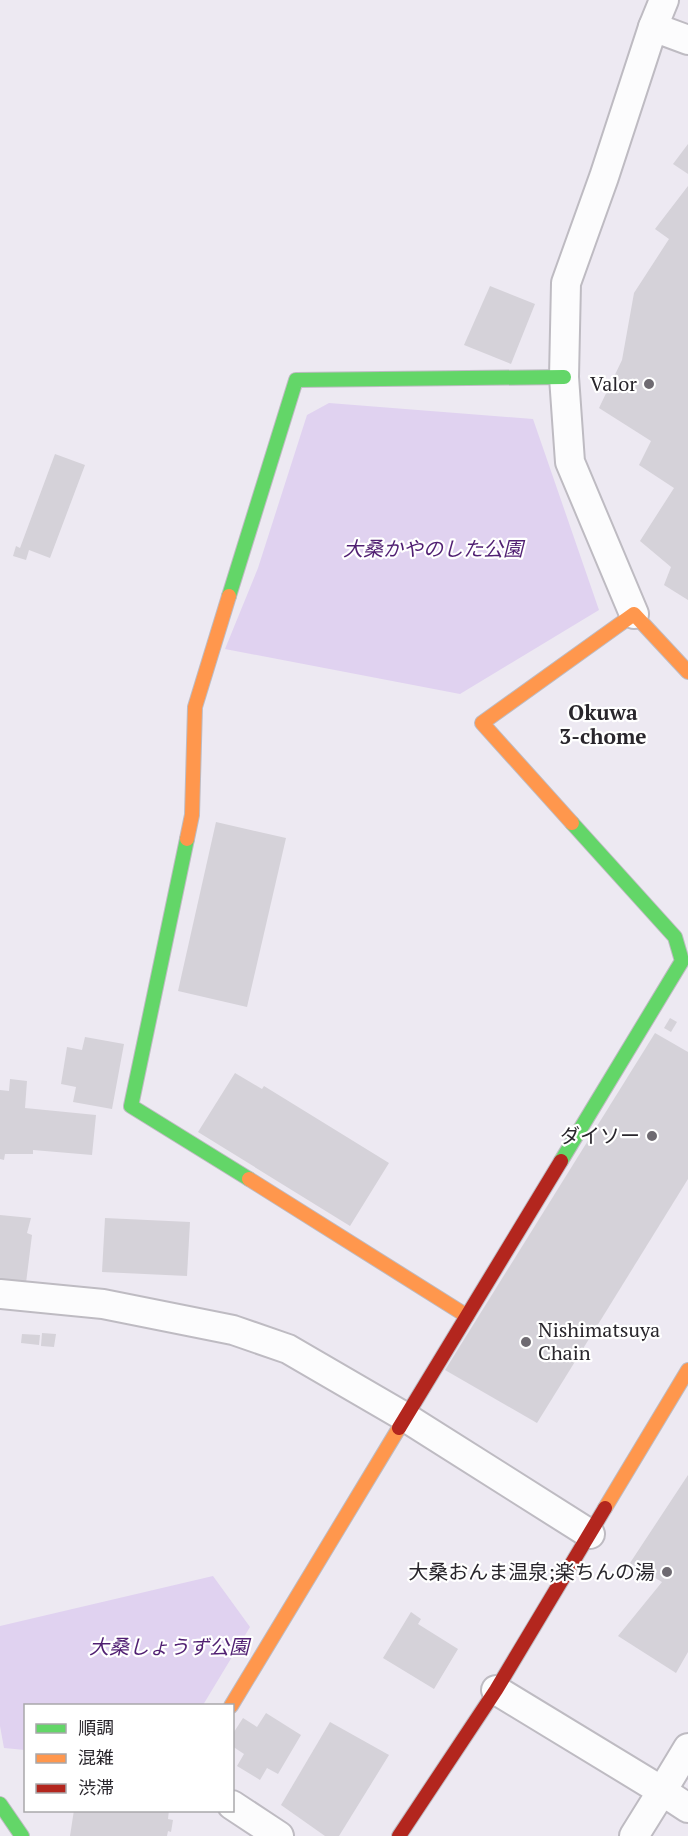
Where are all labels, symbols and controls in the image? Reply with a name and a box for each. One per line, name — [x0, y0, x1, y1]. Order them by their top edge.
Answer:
place label: Valor — [590, 370, 637, 397]
marker: Valor — [642, 377, 656, 391]
park label: 大桑かやのした公園 — [343, 535, 526, 562]
district label: Okuwa 3-chome — [559, 698, 647, 750]
place label: ダイソー — [560, 1122, 640, 1149]
marker: ダイソー — [645, 1129, 659, 1143]
place label: Nishimatsuya Chain — [538, 1316, 660, 1366]
marker: Nishimatsuya Chain — [519, 1335, 533, 1349]
place label: 大桑おんま温泉;楽ちんの湯 — [408, 1558, 655, 1585]
marker: 大桑おんま温泉;楽ちんの湯 — [660, 1565, 674, 1579]
park label: 大桑しょうず公園 — [89, 1633, 252, 1660]
legend — [24, 1704, 234, 1812]
text: 順調 — [78, 1715, 114, 1739]
text: 混雑 — [78, 1745, 114, 1769]
text: 渋滞 — [78, 1775, 114, 1799]

